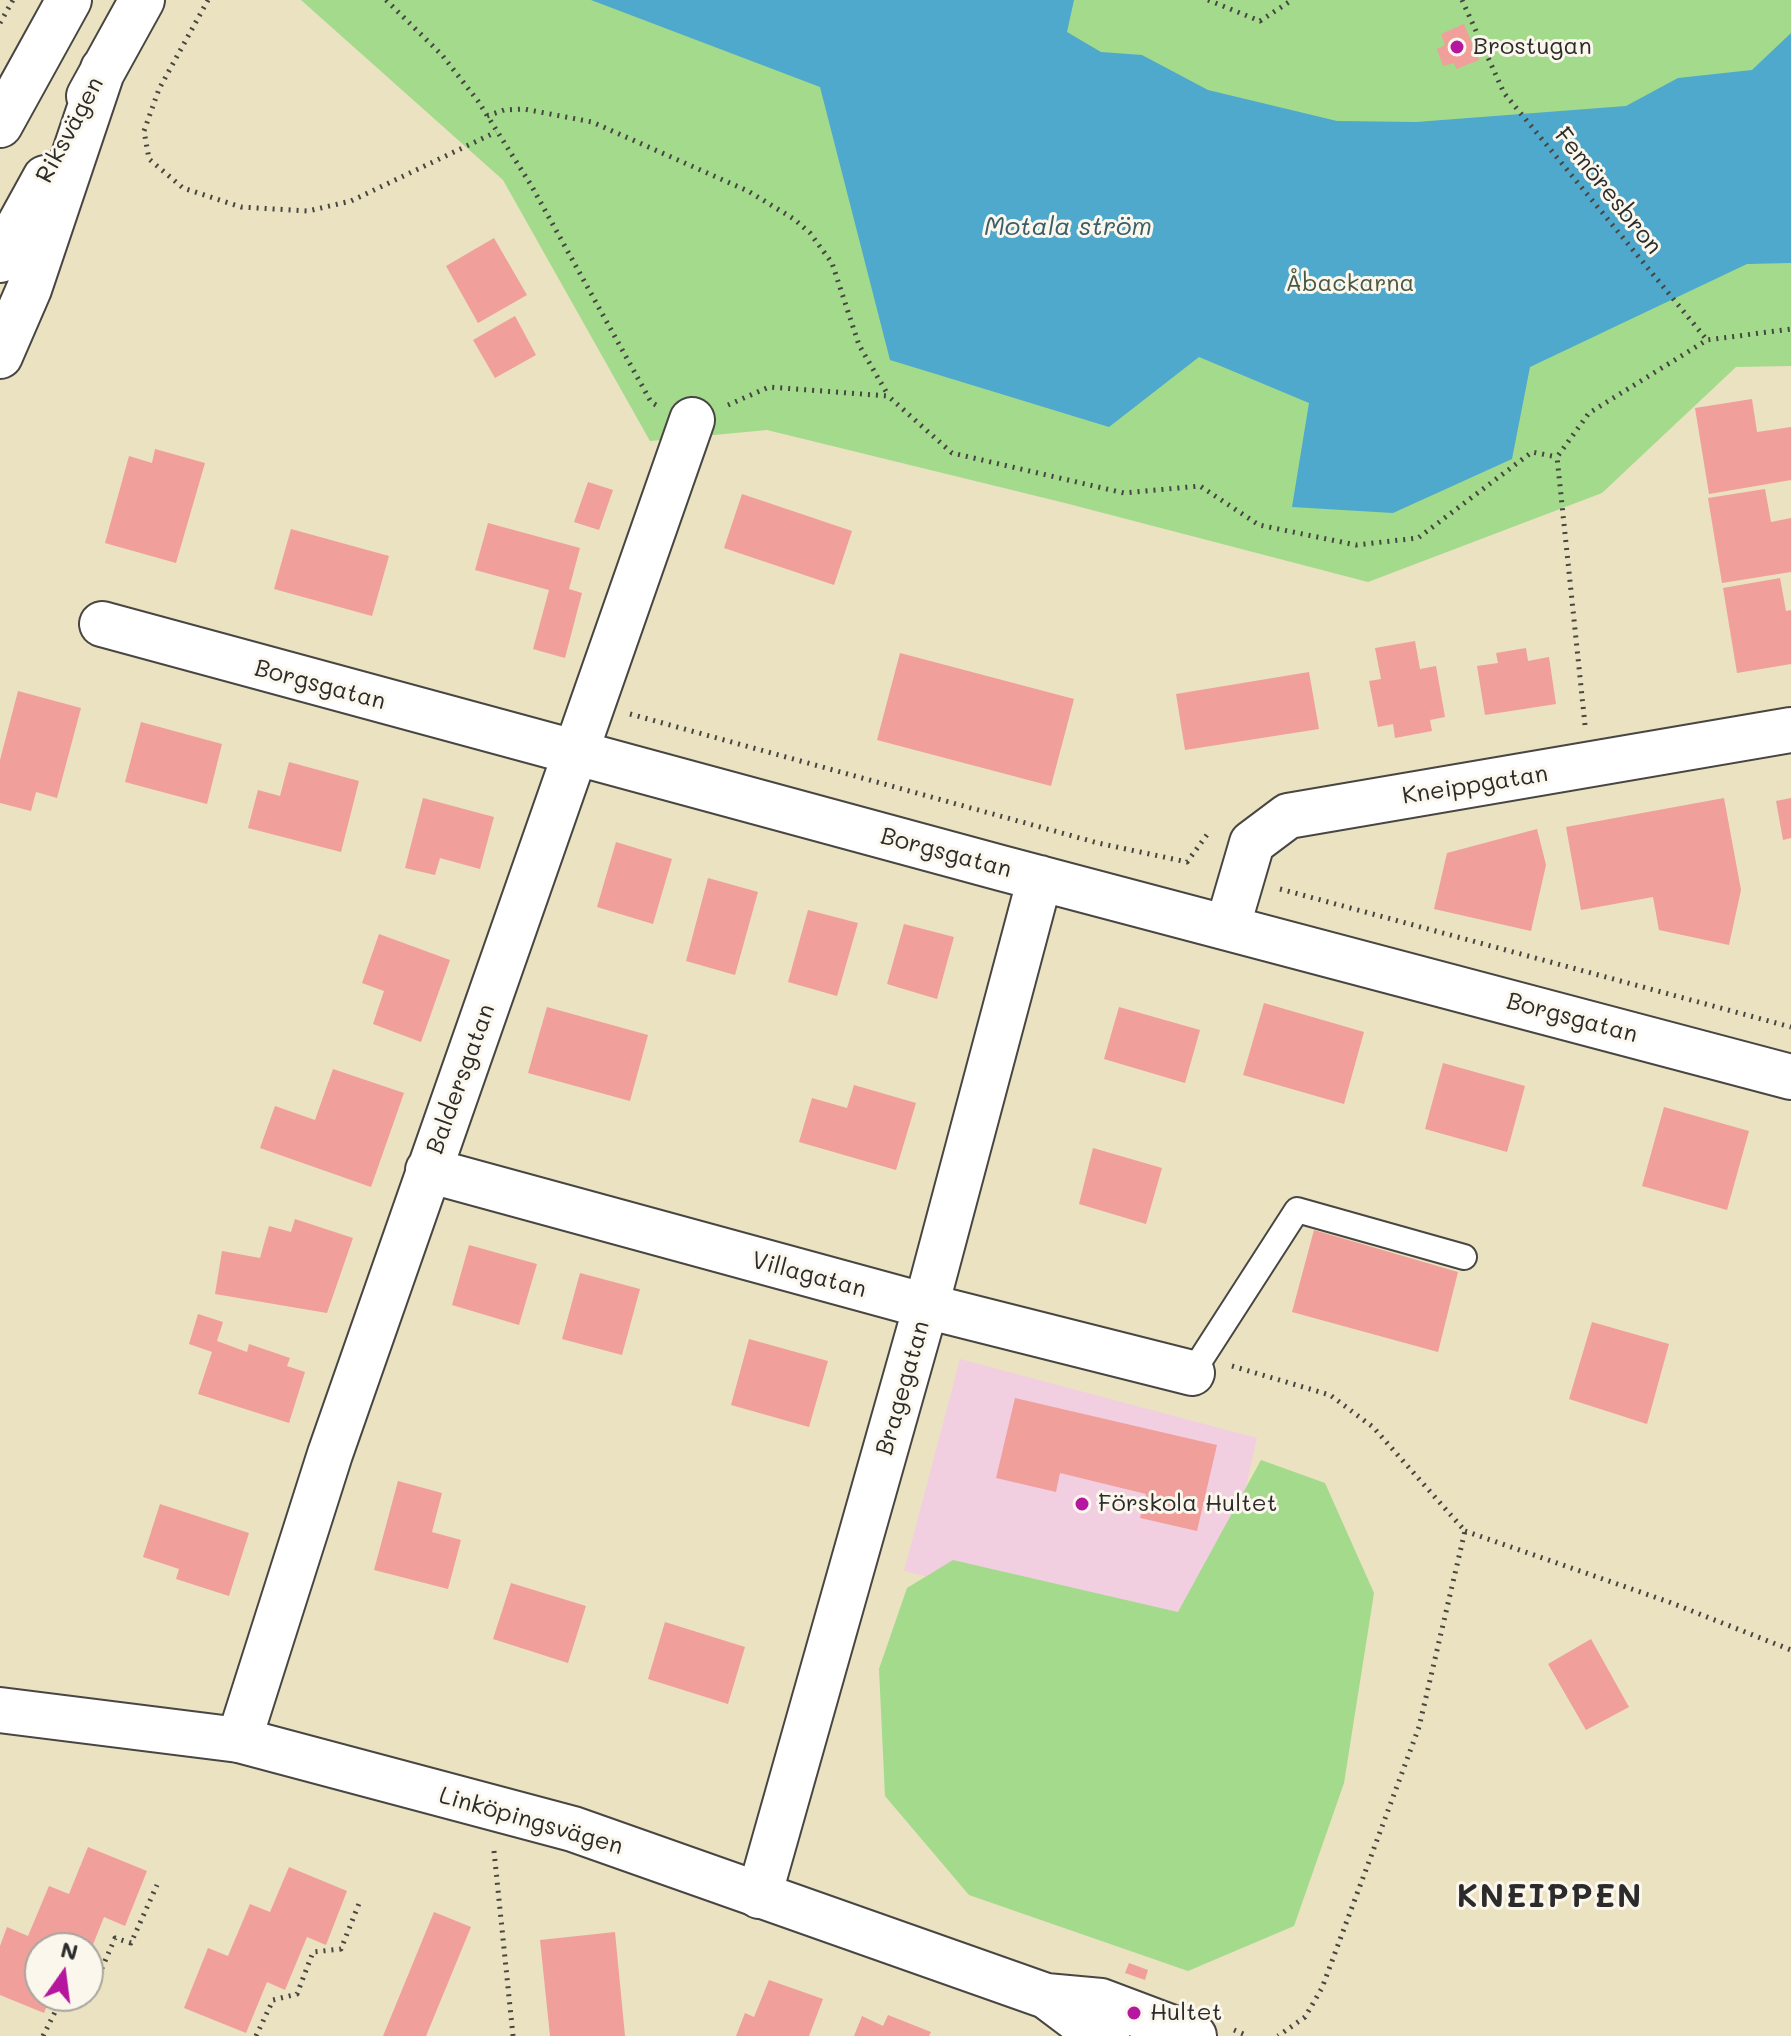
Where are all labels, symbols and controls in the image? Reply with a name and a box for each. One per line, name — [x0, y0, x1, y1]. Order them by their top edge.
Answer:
place label: Brostugan — [1473, 33, 1592, 61]
marker: Brostugan — [1448, 38, 1466, 56]
street label: Riksvägen — [30, 72, 110, 188]
street label: Femöresbron — [1548, 122, 1668, 260]
water label: Motala ström — [984, 211, 1152, 243]
park label: Åbackarna — [1286, 270, 1414, 298]
street label: Borgsgatan — [251, 654, 389, 716]
street label: Kneippgatan — [1400, 759, 1550, 811]
street label: Borgsgatan — [877, 822, 1015, 884]
street label: Borgsgatan — [1503, 987, 1641, 1049]
street label: Baldersgatan — [421, 1000, 501, 1158]
street label: Villagatan — [749, 1246, 869, 1304]
street label: Bragegatan — [870, 1318, 936, 1458]
place label: Förskola Hultet — [1098, 1490, 1277, 1518]
marker: Förskola Hultet — [1073, 1495, 1091, 1513]
street label: Linköpingsvägen — [436, 1781, 626, 1861]
district label: KNEIPPEN — [1457, 1878, 1643, 1916]
north arrow — [24, 1932, 104, 2012]
text: N — [58, 1934, 81, 1966]
place label: Hultet — [1150, 1999, 1222, 2027]
marker: Hultet — [1125, 2004, 1143, 2022]

